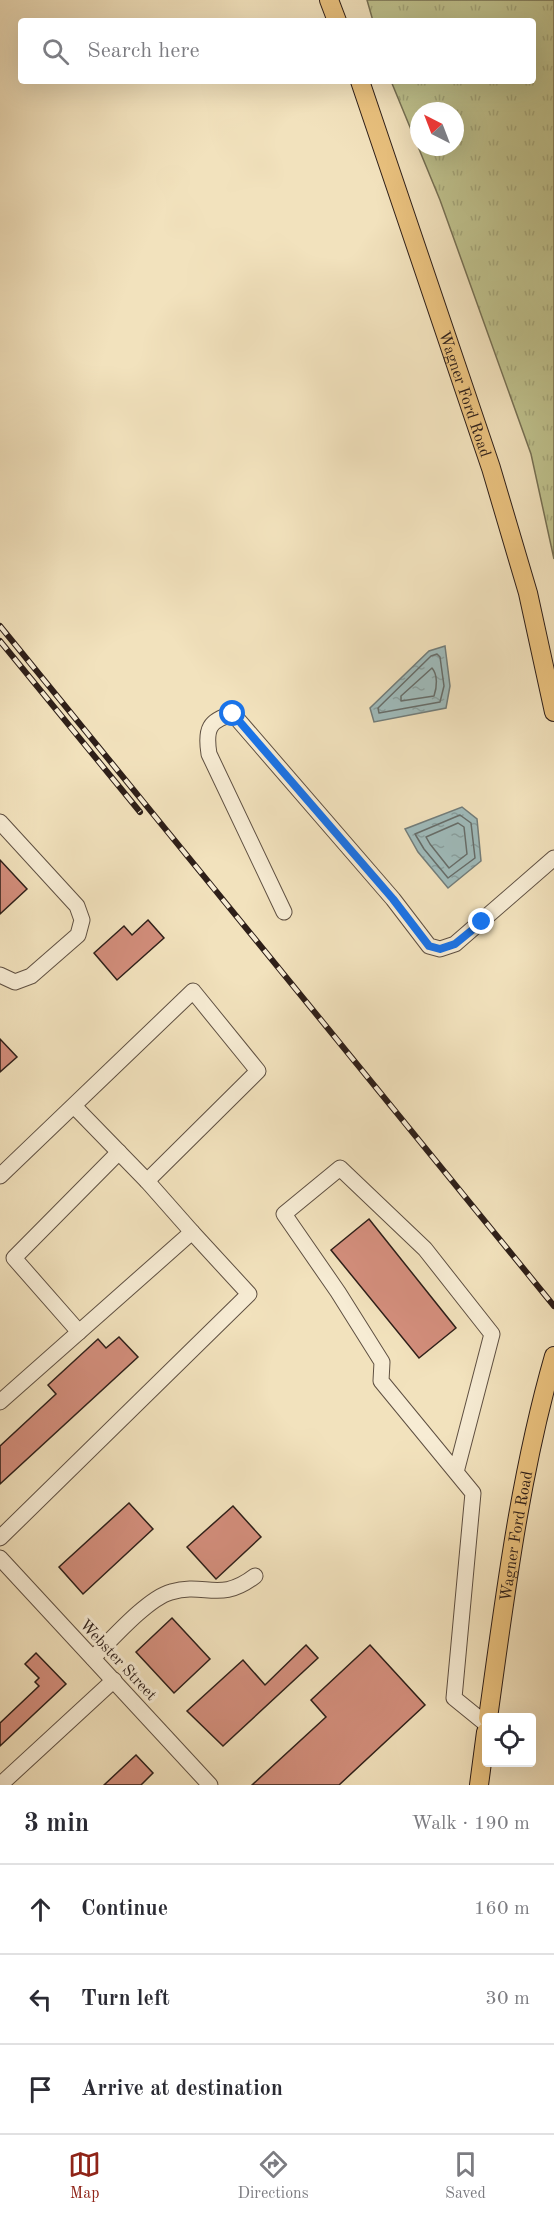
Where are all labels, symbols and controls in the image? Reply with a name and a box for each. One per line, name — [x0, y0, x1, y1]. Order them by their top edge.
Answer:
search box — [18, 18, 536, 84]
icon: search — [39, 35, 72, 68]
text: Search here — [87, 40, 200, 62]
north arrow — [410, 102, 464, 156]
street label: Wagner Ford Road — [435, 329, 493, 459]
route start — [219, 700, 245, 726]
route end — [468, 908, 494, 934]
street label: Wagner Ford Road — [498, 1470, 536, 1603]
street label: Webster Street — [76, 1617, 159, 1704]
map controls — [482, 1713, 536, 1767]
button: locate — [482, 1713, 536, 1767]
text: 3 min — [24, 1811, 89, 1837]
text: Walk · 190 m — [411, 1814, 530, 1834]
icon: ahead — [24, 1893, 57, 1926]
text: Continue — [81, 1898, 168, 1920]
text: 160 m — [474, 1899, 530, 1919]
icon: left — [24, 1983, 57, 2016]
text: Turn left — [81, 1988, 170, 2010]
text: 30 m — [485, 1989, 530, 2009]
icon: arrive — [24, 2073, 57, 2106]
text: Arrive at destination — [81, 2078, 283, 2100]
tab: Map — [68, 2148, 101, 2204]
tab: Directions — [238, 2148, 309, 2204]
tab: Saved — [445, 2148, 486, 2204]

